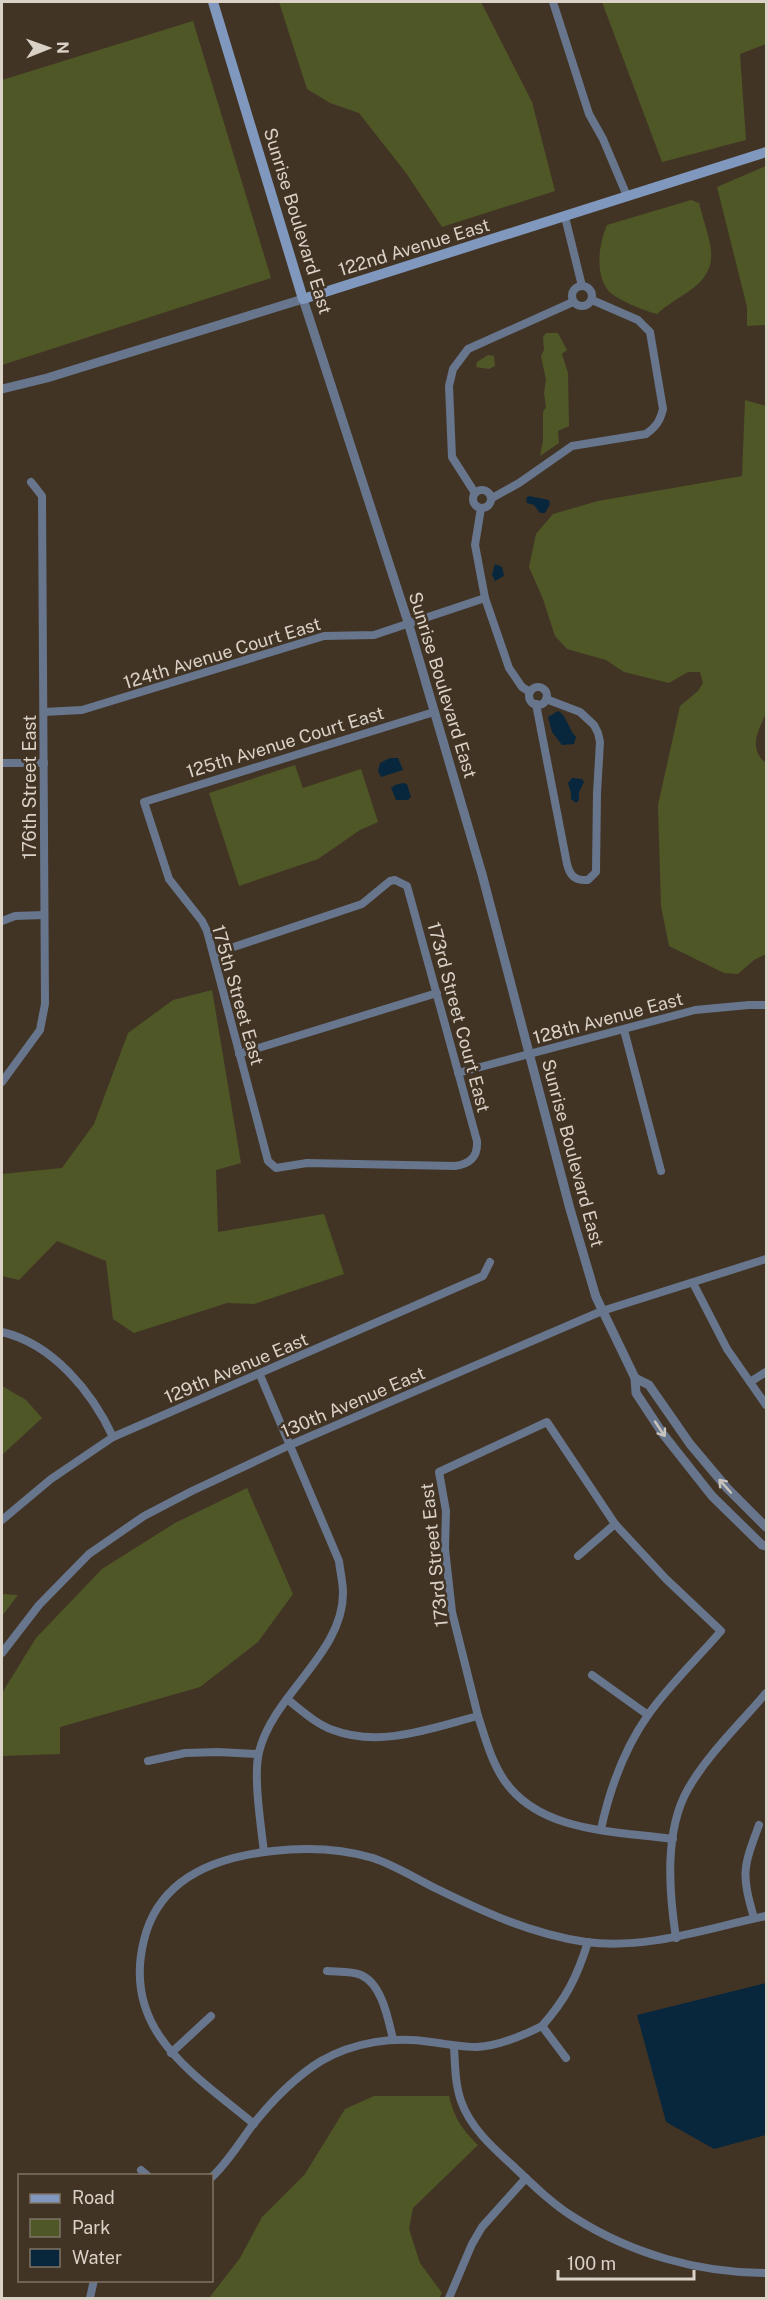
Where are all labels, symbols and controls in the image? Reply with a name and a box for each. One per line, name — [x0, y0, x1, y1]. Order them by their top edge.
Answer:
north arrow — [18, 18, 78, 78]
text: N — [53, 41, 72, 54]
street label: Sunrise Boulevard East — [260, 125, 336, 317]
street label: 122nd Avenue East — [336, 214, 492, 280]
street label: Sunrise Boulevard East — [405, 589, 481, 781]
street label: 124th Avenue Court East — [121, 613, 323, 693]
street label: 125th Avenue Court East — [184, 702, 386, 782]
street label: 176th Street East — [19, 715, 40, 859]
street label: 173rd Street Court East — [423, 920, 495, 1114]
street label: 175th Street East — [208, 922, 268, 1068]
street label: 128th Avenue East — [531, 988, 685, 1048]
street label: Sunrise Boulevard East — [538, 1057, 608, 1249]
street label: 129th Avenue East — [161, 1328, 311, 1408]
street label: 130th Avenue East — [278, 1362, 428, 1442]
one-way arrow — [654, 1420, 666, 1437]
one-way arrow — [718, 1479, 732, 1494]
street label: 173rd Street East — [416, 1482, 452, 1628]
legend — [18, 2174, 213, 2282]
text: Road — [72, 2187, 115, 2208]
text: Park — [72, 2217, 110, 2238]
scale bar — [558, 2243, 694, 2281]
text: Water — [72, 2247, 122, 2268]
text: 100 m — [567, 2253, 616, 2274]

